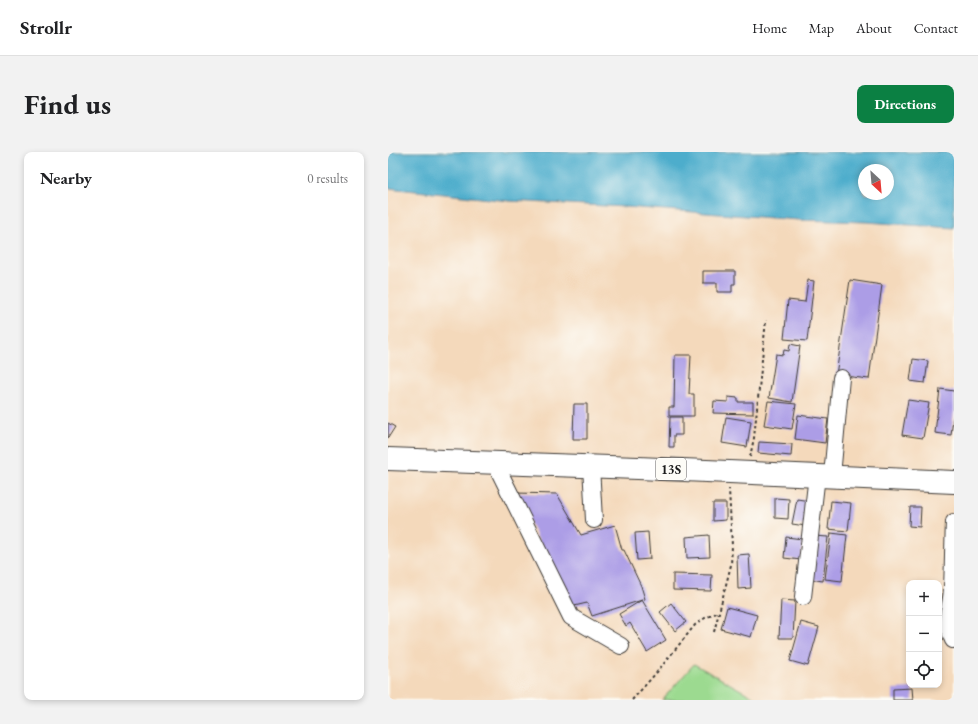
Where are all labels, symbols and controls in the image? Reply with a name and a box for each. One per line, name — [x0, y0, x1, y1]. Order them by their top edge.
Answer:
text: Strollr — [20, 15, 72, 40]
text: Home — [752, 19, 787, 37]
text: Map — [809, 19, 834, 37]
text: About — [856, 19, 892, 37]
text: Contact — [914, 19, 958, 37]
button: Directions — [857, 85, 954, 123]
text: Find us — [24, 86, 111, 122]
north arrow — [858, 164, 894, 200]
text: Nearby — [40, 167, 92, 189]
text: 0 results — [307, 170, 348, 187]
road number: 13S — [656, 458, 686, 480]
map controls — [906, 580, 942, 688]
button: + — [906, 580, 942, 616]
button: − — [906, 616, 942, 652]
button: locate — [906, 652, 942, 688]

